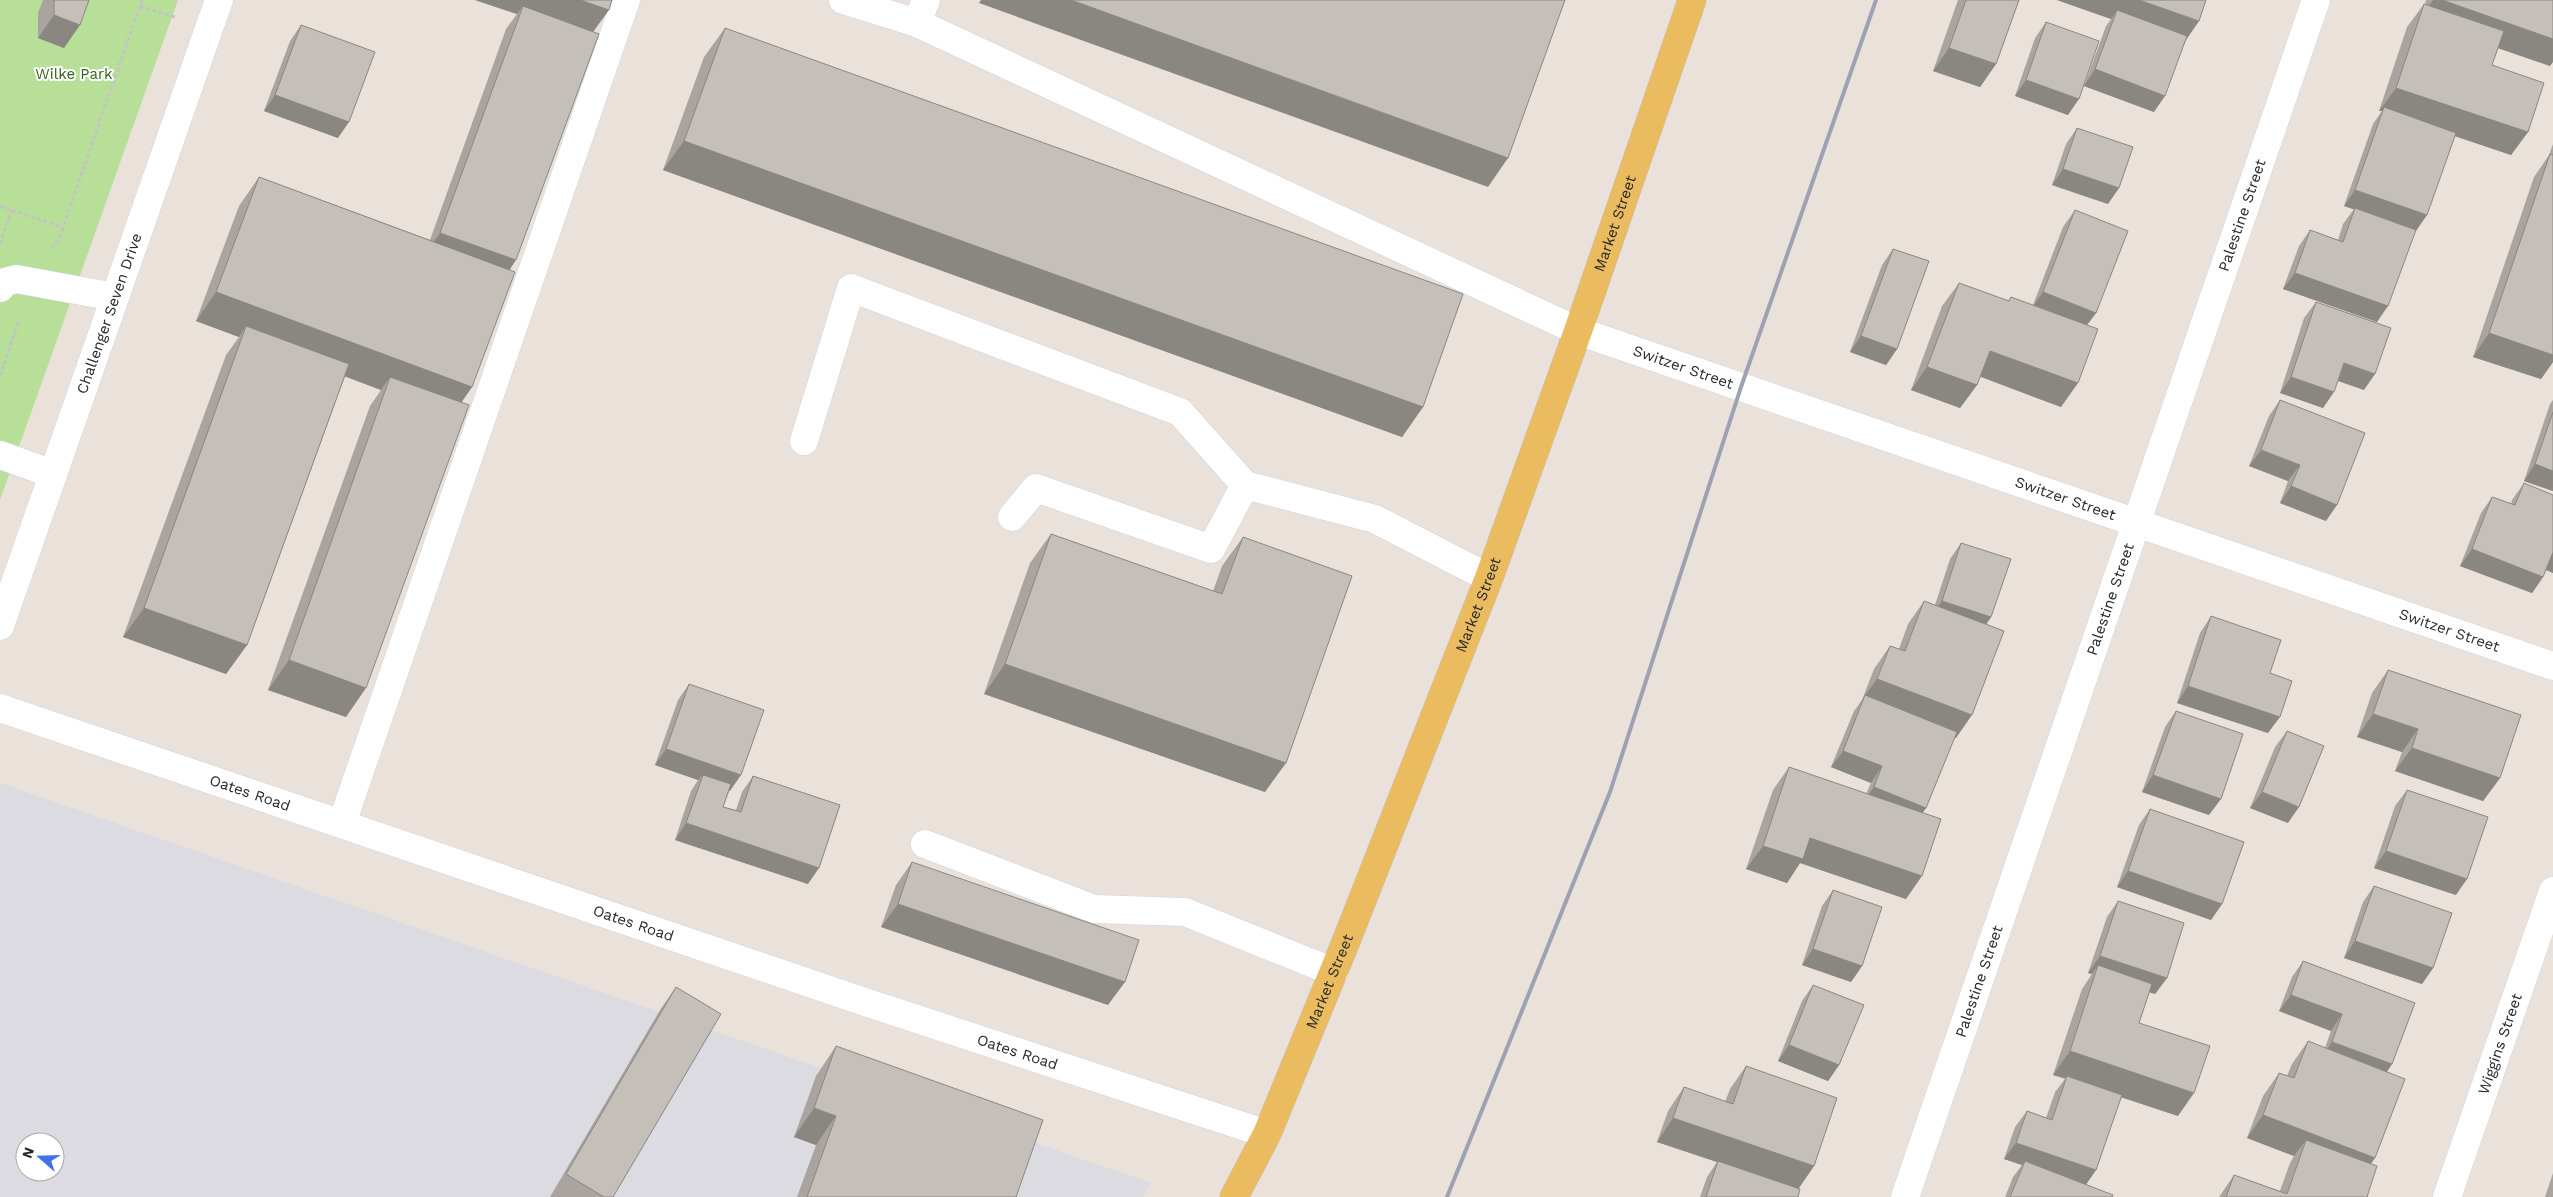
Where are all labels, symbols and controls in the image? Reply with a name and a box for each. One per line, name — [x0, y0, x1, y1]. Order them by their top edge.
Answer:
park label: Wilke Park — [35, 65, 113, 83]
street label: Palestine Street — [2215, 156, 2270, 274]
street label: Market Street — [1590, 172, 1640, 274]
street label: Challenger Seven Drive — [73, 231, 146, 396]
street label: Switzer Street — [1631, 342, 1737, 393]
street label: Switzer Street — [2013, 473, 2119, 524]
street label: Palestine Street — [2083, 540, 2138, 658]
street label: Market Street — [1452, 554, 1505, 655]
street label: Switzer Street — [2397, 605, 2503, 656]
street label: Oates Road — [207, 771, 293, 815]
street label: Oates Road — [591, 901, 676, 945]
street label: Palestine Street — [1951, 922, 2007, 1040]
street label: Market Street — [1302, 931, 1357, 1031]
street label: Wiggins Street — [2474, 990, 2526, 1097]
street label: Oates Road — [975, 1030, 1060, 1074]
north arrow — [15, 1132, 65, 1182]
text: N — [18, 1145, 37, 1160]

